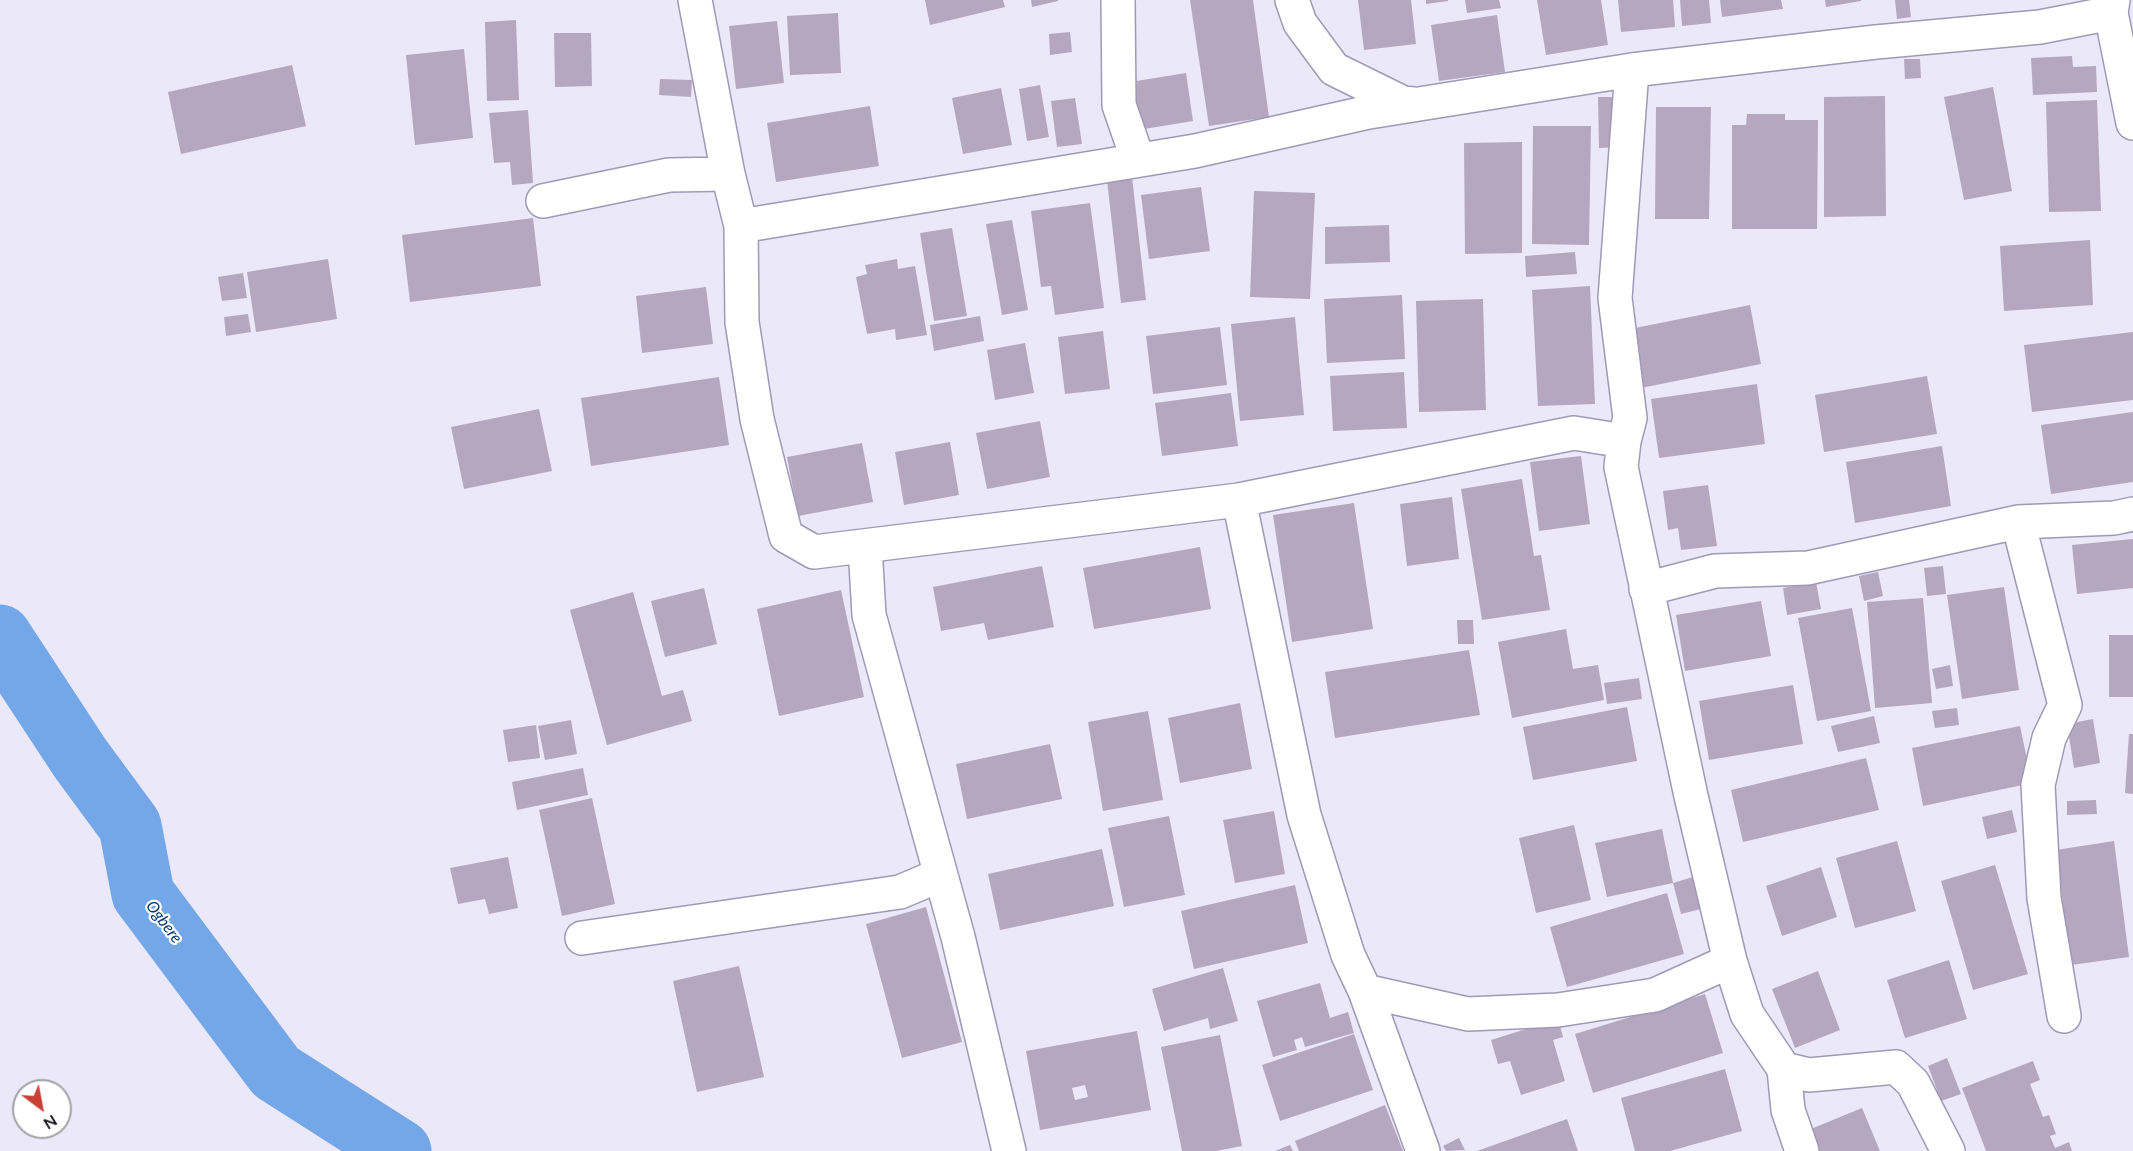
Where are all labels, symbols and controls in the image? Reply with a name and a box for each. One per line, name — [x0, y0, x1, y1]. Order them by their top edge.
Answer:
water label: Ogbere — [142, 897, 186, 947]
north arrow — [12, 1079, 72, 1139]
text: N — [40, 1112, 61, 1134]

